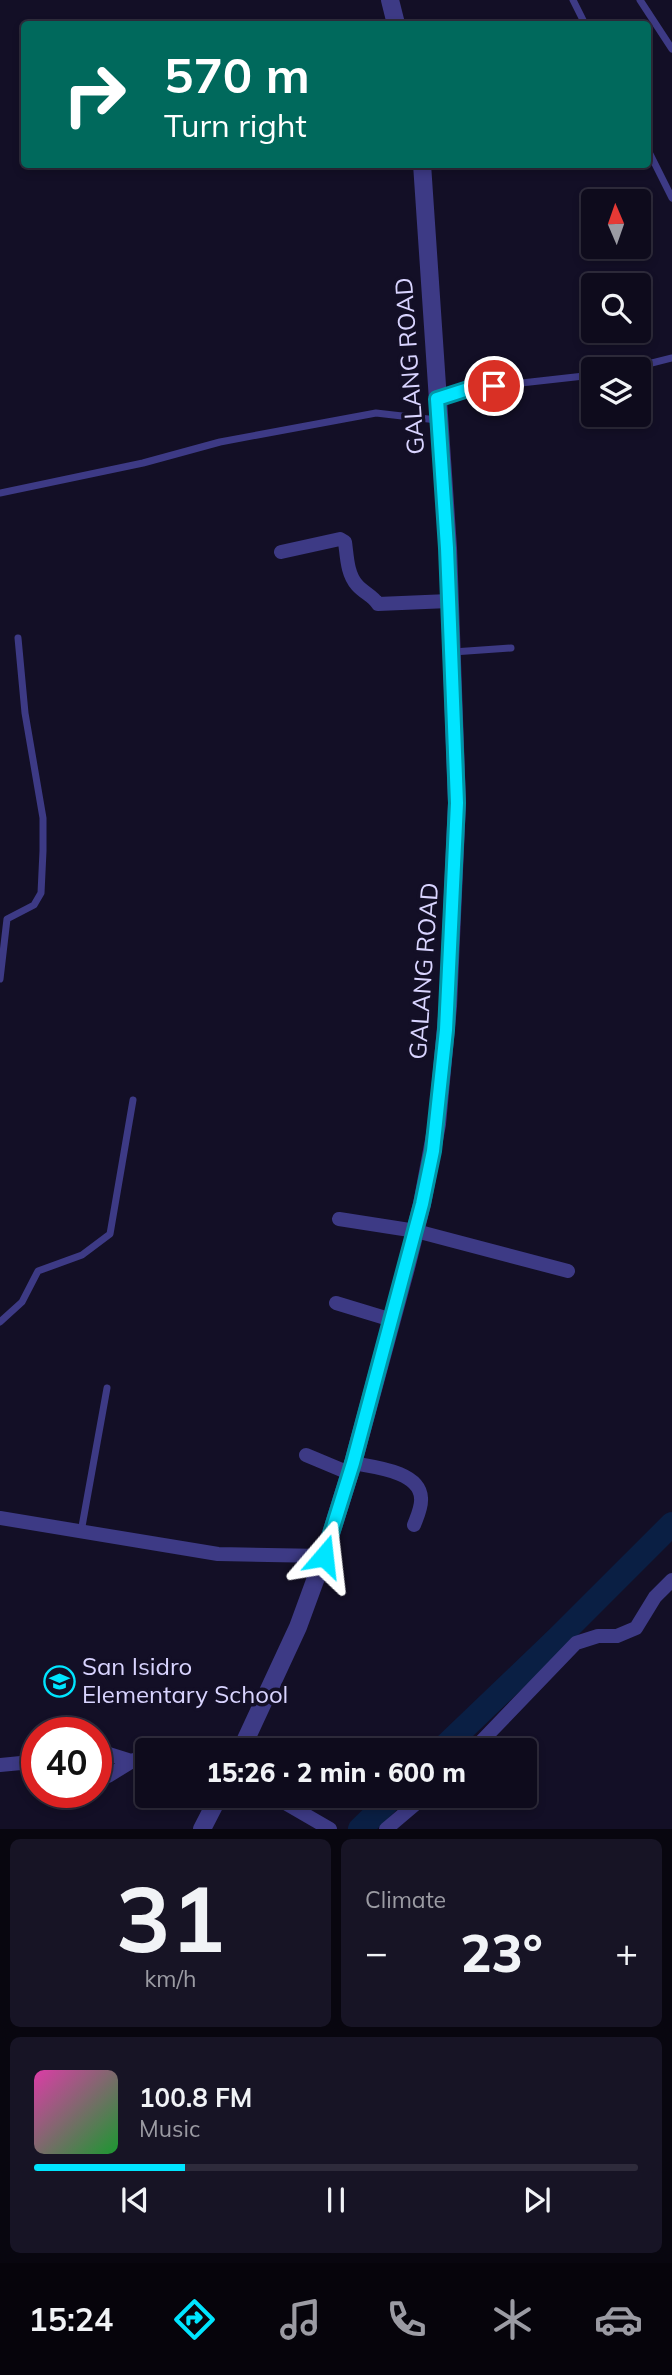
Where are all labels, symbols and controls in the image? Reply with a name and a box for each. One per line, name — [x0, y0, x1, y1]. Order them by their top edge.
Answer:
text: 570 m — [164, 44, 310, 105]
icon: right — [49, 49, 140, 140]
text: Turn right — [164, 105, 307, 145]
north arrow — [581, 189, 651, 259]
map controls — [581, 189, 651, 427]
button: search — [581, 273, 651, 343]
street label: GALANG ROAD — [388, 277, 430, 456]
pin — [464, 356, 524, 416]
button: layers — [581, 357, 651, 427]
icon: arrive — [475, 367, 513, 405]
street label: GALANG ROAD — [402, 881, 444, 1060]
position arrow — [287, 1519, 361, 1593]
place label: San Isidro Elementary School — [82, 1651, 288, 1709]
school or university icon: San Isidro Elementary School — [42, 1664, 76, 1698]
speed limit sign: 40 — [21, 1717, 112, 1808]
text: 15:26 · 2 min · 600 m — [206, 1756, 466, 1789]
text: 31 — [116, 1861, 225, 1975]
text: Climate — [365, 1885, 446, 1914]
text: 23° — [460, 1920, 543, 1985]
text: − — [365, 1928, 388, 1976]
text: + — [615, 1928, 638, 1976]
text: km/h — [144, 1964, 197, 1993]
text: 100.8 FM — [139, 2081, 252, 2114]
text: Music — [139, 2114, 200, 2143]
icon: previous — [116, 2181, 154, 2219]
icon: pause — [317, 2181, 355, 2219]
icon: next — [518, 2181, 556, 2219]
icon: directions — [170, 2295, 219, 2344]
icon: music — [276, 2295, 325, 2344]
icon: phone — [382, 2295, 431, 2344]
icon: climate — [488, 2295, 537, 2344]
icon: car — [594, 2295, 643, 2344]
text: 15:24 — [29, 2299, 113, 2339]

